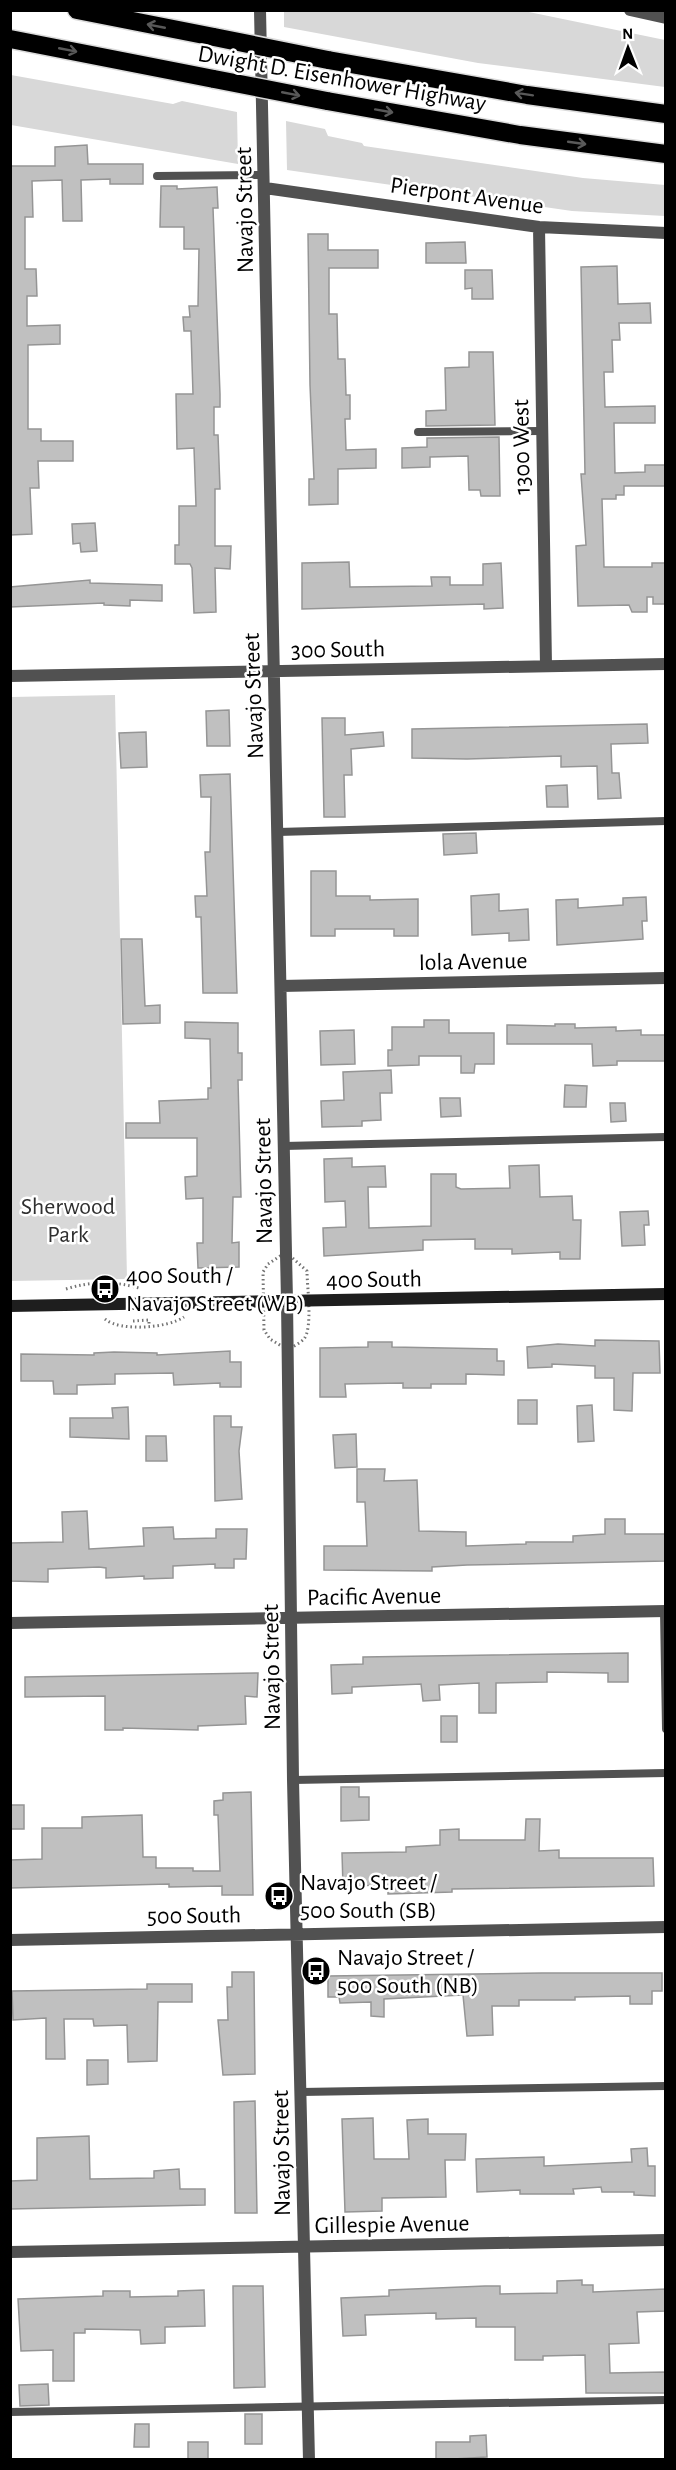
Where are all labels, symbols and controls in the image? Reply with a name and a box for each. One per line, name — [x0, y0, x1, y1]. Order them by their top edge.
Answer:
north arrow — [598, 18, 658, 78]
one-way arrow — [147, 20, 167, 31]
text: N — [622, 26, 633, 42]
street label: Dwight D. Eisenhower Highway — [196, 42, 488, 116]
one-way arrow — [58, 45, 77, 56]
one-way arrow — [281, 89, 300, 100]
one-way arrow — [515, 89, 535, 100]
one-way arrow — [374, 106, 394, 117]
one-way arrow — [566, 137, 586, 148]
street label: Navajo Street — [232, 146, 258, 273]
street label: Pierpont Avenue — [389, 173, 545, 219]
street label: 1300 West — [509, 399, 535, 495]
street label: Navajo Street — [240, 632, 268, 759]
street label: 300 South — [291, 637, 385, 663]
street label: Iola Avenue — [418, 949, 528, 975]
street label: Navajo Street — [251, 1117, 277, 1244]
park label: Sherwood Park — [21, 1195, 115, 1247]
place label: 400 South / Navajo Street (WB) — [126, 1264, 305, 1316]
street label: 400 South — [326, 1267, 422, 1293]
bus stop icon: 400 South / Navajo Street (WB) — [89, 1273, 121, 1305]
street label: Pacific Avenue — [307, 1584, 441, 1610]
street label: Navajo Street — [259, 1603, 285, 1730]
place label: Navajo Street / 500 South (SB) — [300, 1871, 437, 1923]
bus stop icon: Navajo Street / 500 South (SB) — [263, 1880, 295, 1912]
street label: 500 South — [147, 1903, 241, 1929]
place label: Navajo Street / 500 South (NB) — [337, 1946, 479, 1998]
bus stop icon: Navajo Street / 500 South (NB) — [300, 1955, 332, 1987]
street label: Navajo Street — [269, 2089, 295, 2216]
street label: Gillespie Avenue — [314, 2212, 470, 2238]

